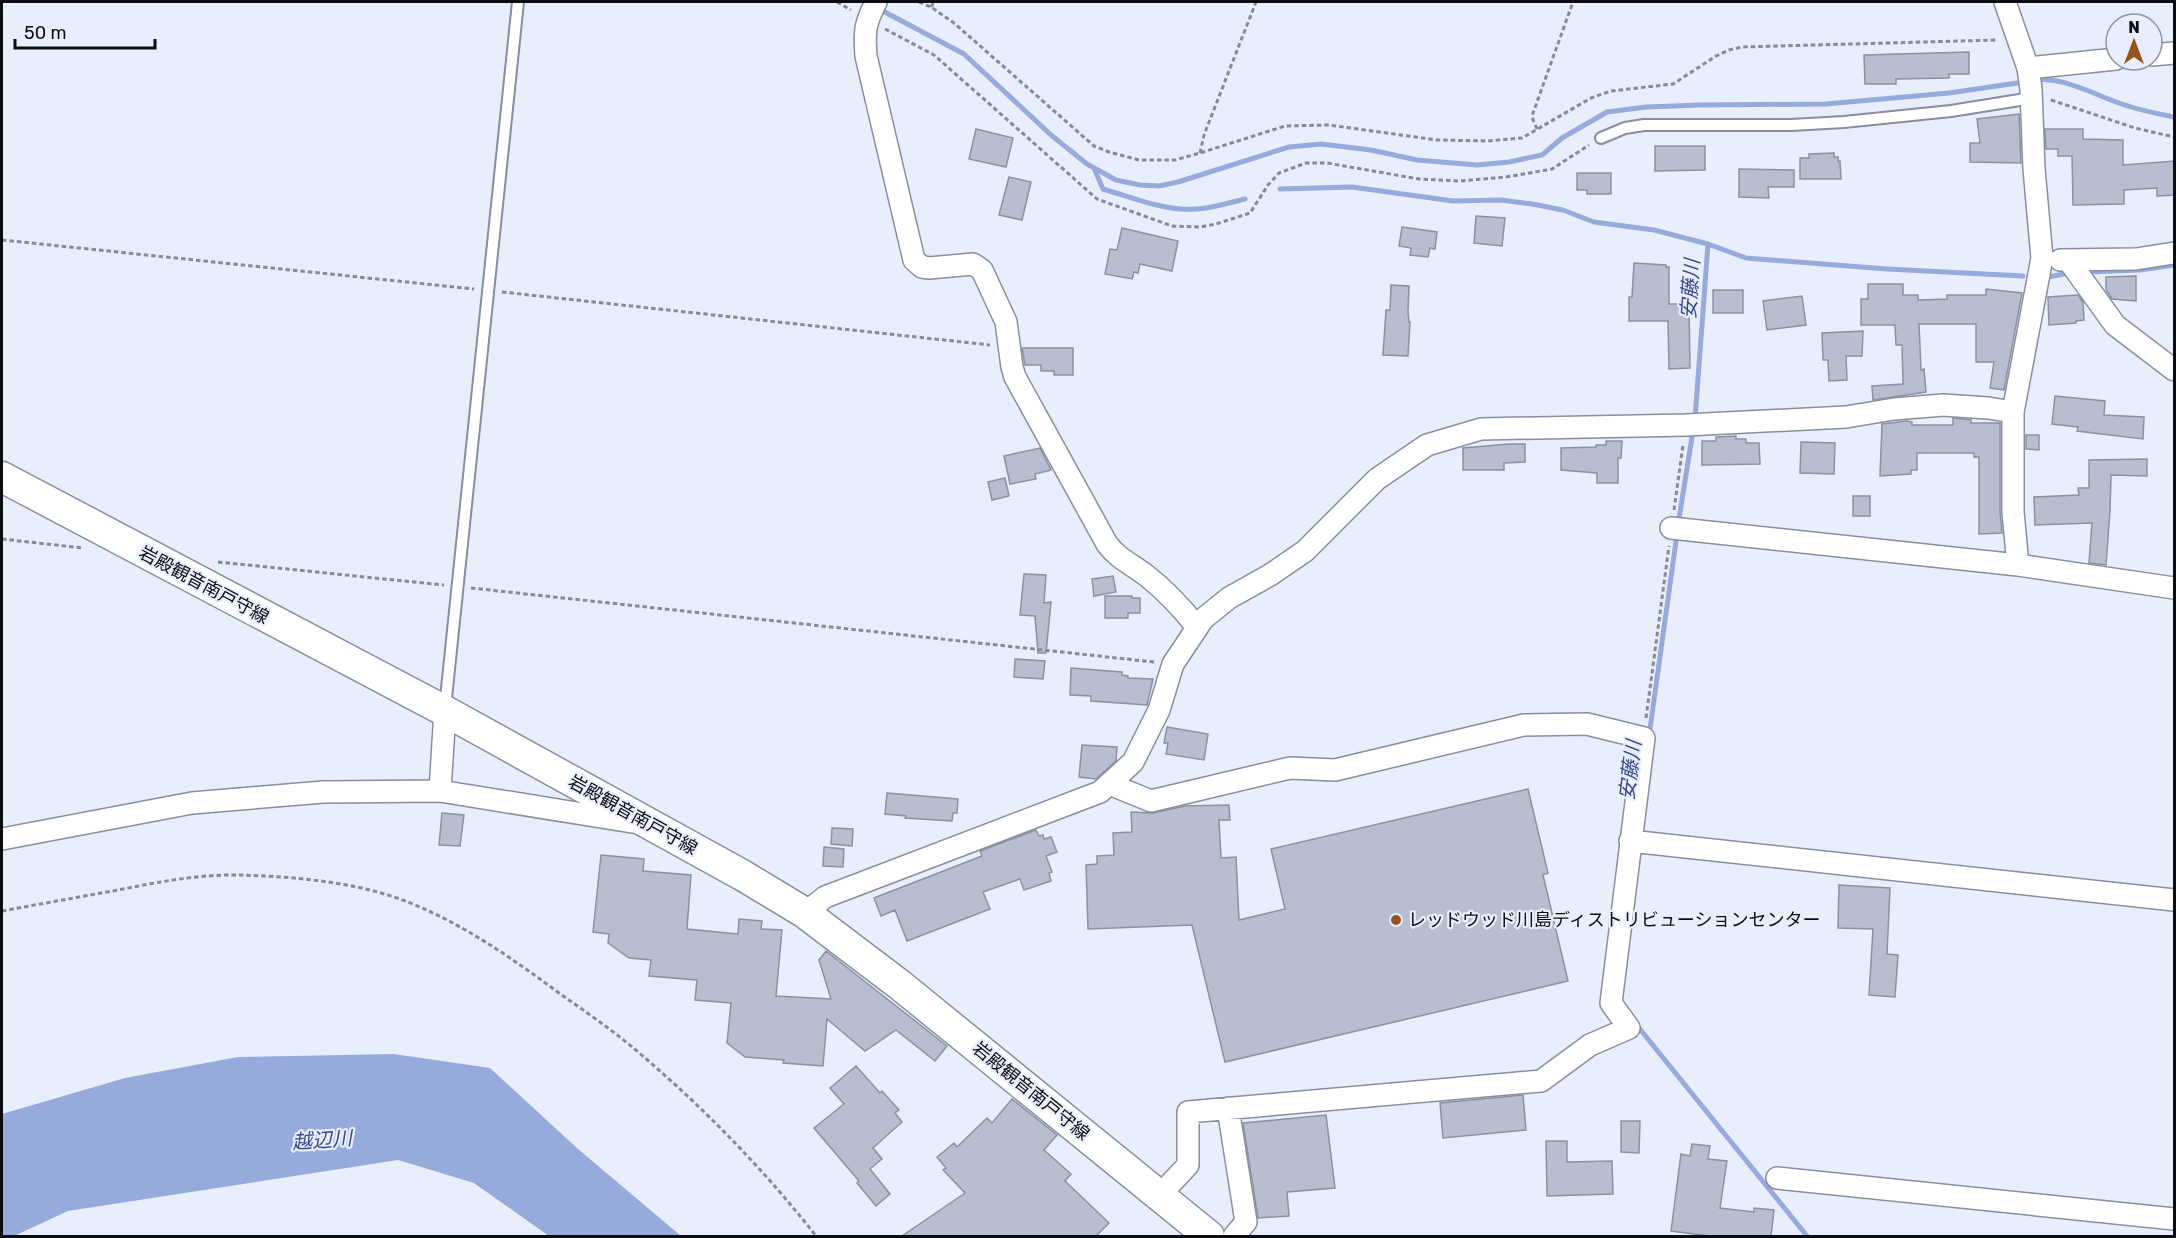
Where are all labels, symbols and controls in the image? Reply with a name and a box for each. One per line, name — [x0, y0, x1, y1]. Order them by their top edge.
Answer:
scale bar — [15, 12, 154, 50]
north arrow — [2104, 12, 2164, 72]
text: N — [2128, 18, 2140, 37]
text: 50 m — [24, 22, 67, 44]
water label: 安藤川 — [1676, 256, 1704, 320]
street label: 岩殿観音南戸守線 — [135, 541, 273, 629]
water label: 安藤川 — [1614, 737, 1646, 801]
street label: 岩殿観音南戸守線 — [565, 770, 701, 860]
place label: レッドウッド川島ディストリビューションセンター — [1408, 909, 1820, 931]
marker: レッドウッド川島ディストリビューションセンター — [1389, 913, 1403, 927]
street label: 岩殿観音南戸守線 — [968, 1037, 1094, 1145]
water label: 越辺川 — [291, 1126, 355, 1154]

